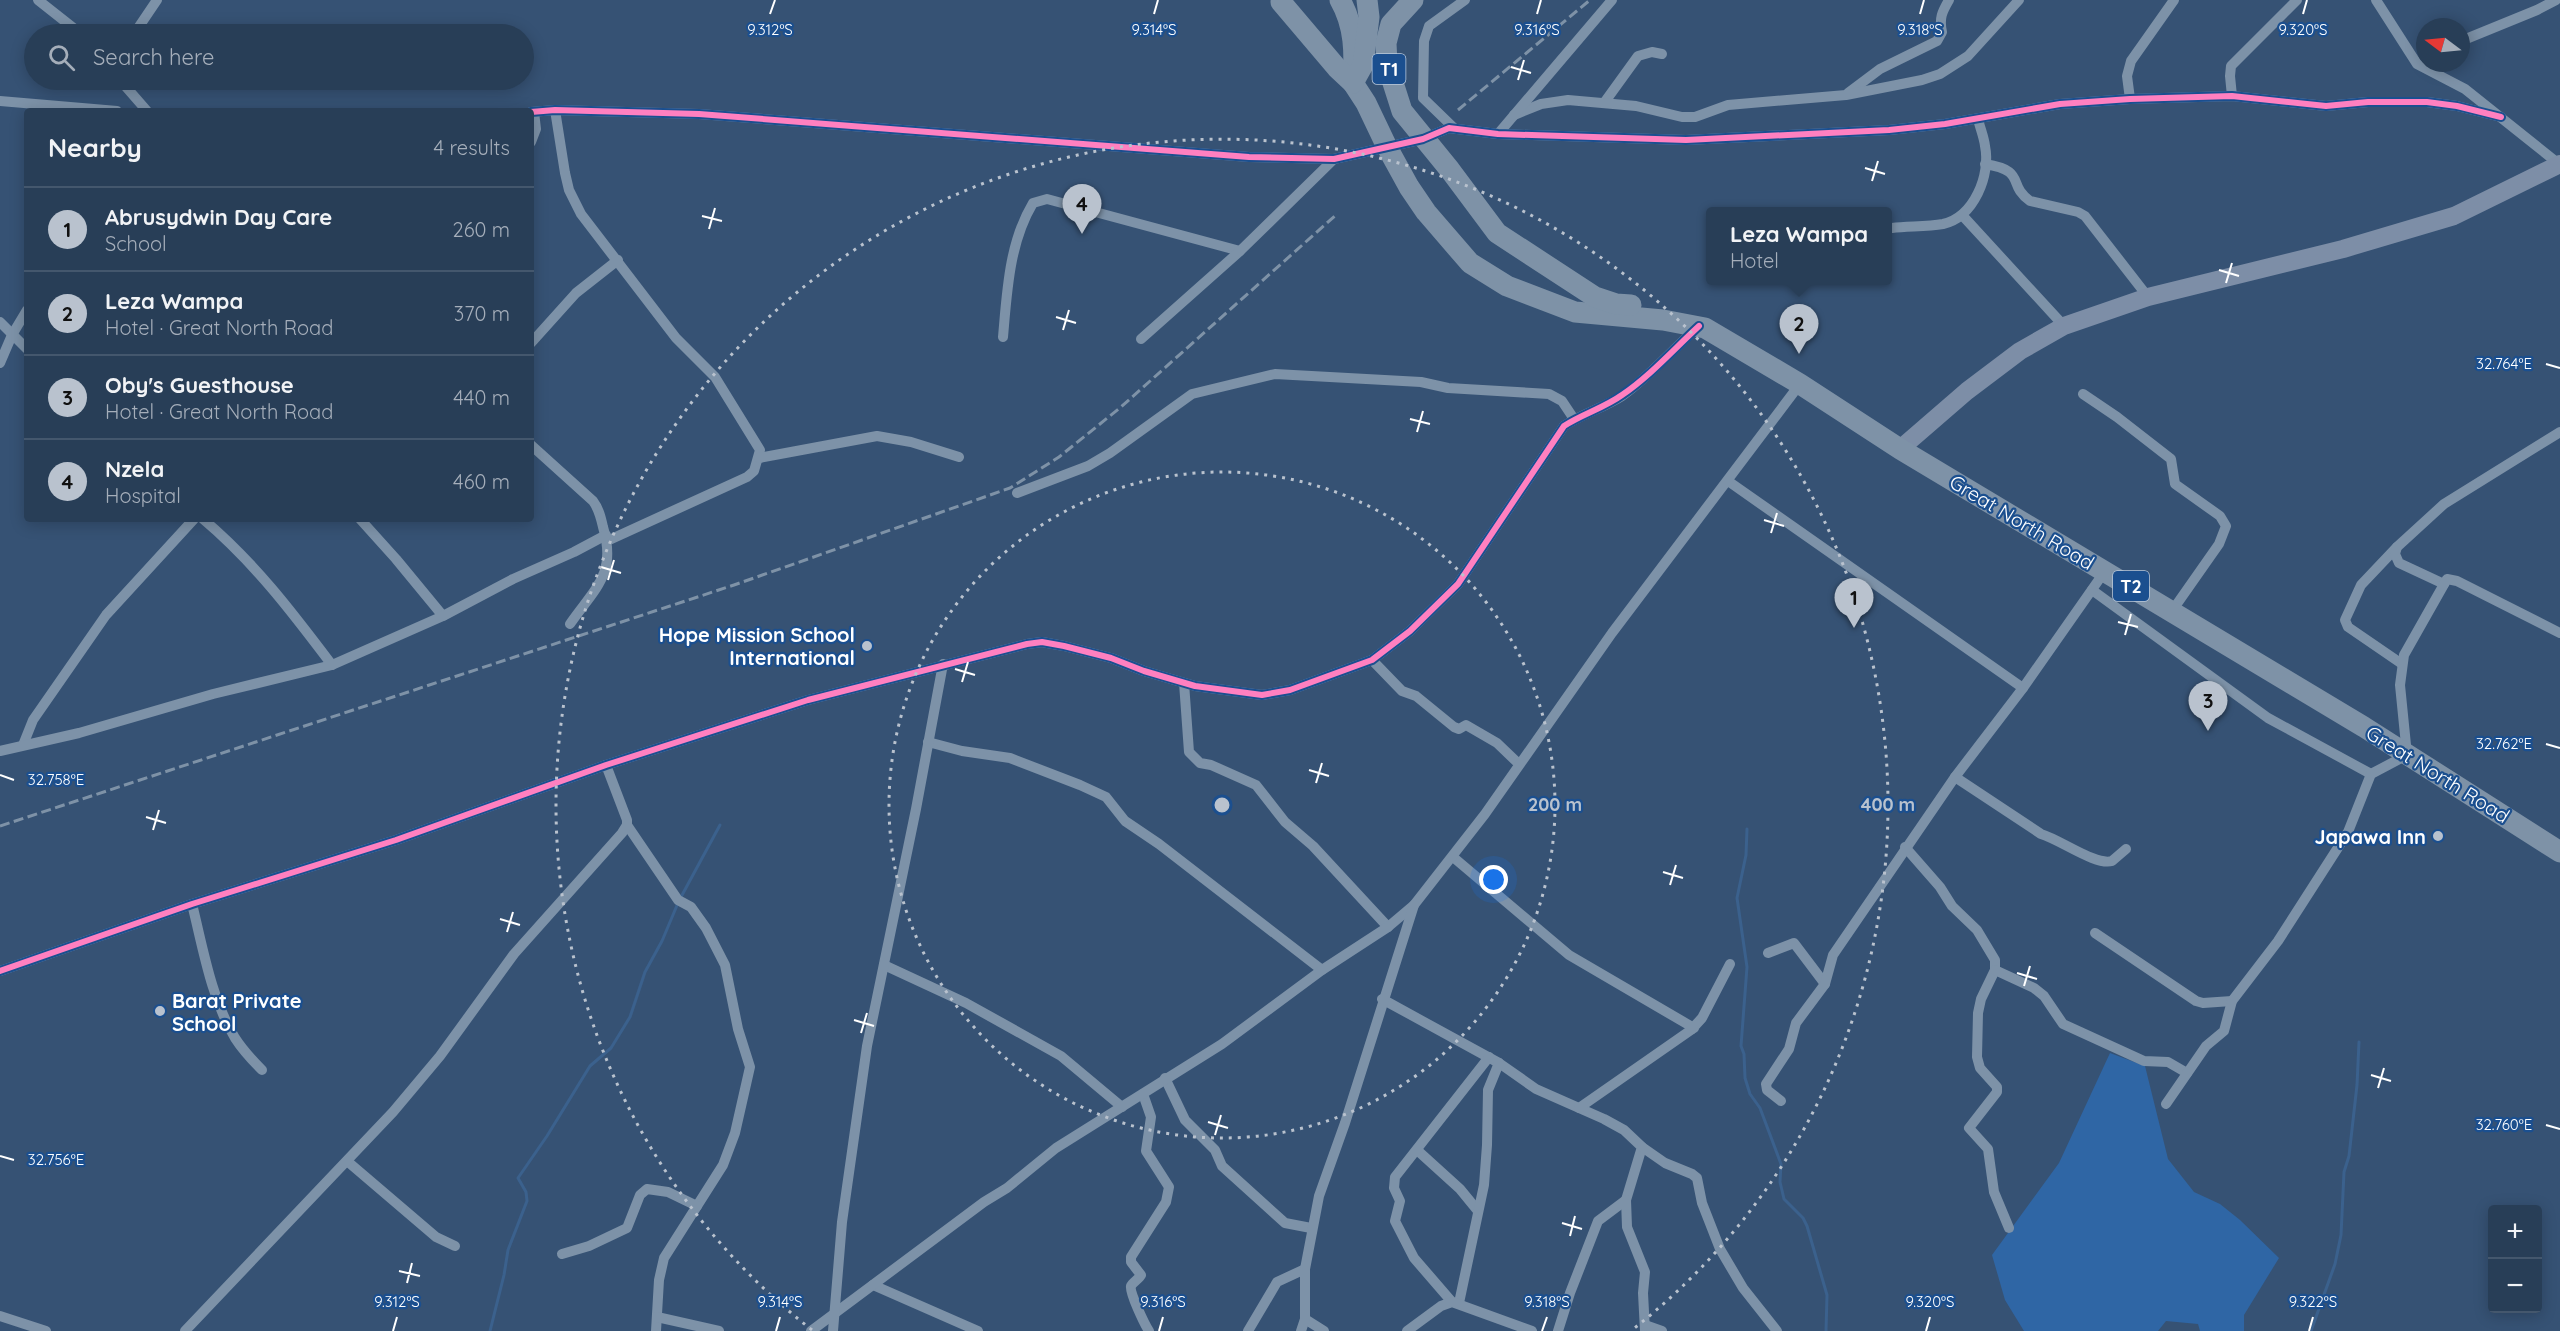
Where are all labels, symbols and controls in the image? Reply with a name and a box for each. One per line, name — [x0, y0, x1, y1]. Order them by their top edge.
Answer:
north arrow — [2416, 18, 2470, 72]
text: 9.312°S — [747, 20, 793, 39]
text: 9.314°S — [1132, 20, 1177, 39]
text: 9.316°S — [1514, 20, 1560, 39]
text: 9.318°S — [1897, 20, 1943, 39]
text: 9.320°S — [2279, 20, 2328, 39]
search box — [24, 24, 534, 90]
icon: search — [45, 41, 78, 74]
text: Search here — [93, 43, 214, 71]
road number: T1 — [1372, 54, 1406, 84]
text: Nearby — [48, 131, 142, 164]
text: 4 results — [434, 135, 510, 160]
pin: 4 — [1062, 184, 1102, 234]
text: Abrusydwin Day Care — [105, 203, 332, 231]
popup — [1706, 207, 1892, 285]
text: 1 — [64, 217, 71, 242]
text: 260 m — [453, 217, 510, 242]
text: Leza Wampa — [1730, 220, 1868, 248]
text: School — [105, 231, 167, 256]
text: Hotel — [1730, 248, 1779, 273]
text: Leza Wampa — [105, 287, 243, 315]
text: 2 — [62, 301, 73, 326]
text: 370 m — [454, 301, 510, 326]
pin: 2 — [1780, 304, 1818, 354]
text: Hotel · Great North Road — [105, 315, 333, 340]
text: 32.764°E — [2476, 354, 2532, 373]
text: Oby's Guesthouse — [105, 371, 294, 399]
text: 3 — [62, 385, 73, 410]
text: 440 m — [453, 385, 510, 410]
text: Hotel · Great North Road — [105, 399, 333, 424]
text: Nzela — [105, 455, 164, 483]
text: 4 — [62, 469, 73, 494]
text: 460 m — [453, 469, 510, 494]
street label: Great North Road — [1945, 469, 2099, 575]
text: Hospital — [105, 483, 181, 508]
road number: T2 — [2113, 571, 2149, 601]
pin: 1 — [1834, 578, 1874, 628]
place label: Hope Mission School International — [659, 622, 855, 670]
marker: Hope Mission School International — [860, 639, 874, 653]
pin: 3 — [2188, 682, 2228, 731]
street label: Great North Road — [2362, 720, 2514, 828]
text: 32.762°E — [2476, 734, 2532, 753]
text: 32.758°E — [28, 770, 84, 789]
text: 200 m — [1528, 793, 1582, 816]
text: 400 m — [1861, 793, 1915, 816]
centre of rings — [1212, 795, 1232, 815]
place label: Japawa Inn — [2314, 824, 2426, 849]
marker: Japawa Inn — [2431, 829, 2445, 843]
your location — [1479, 865, 1508, 894]
place label: Barat Private School — [172, 988, 302, 1036]
marker: Barat Private School — [153, 1004, 167, 1018]
text: 32.760°E — [2476, 1115, 2532, 1134]
text: 32.756°E — [28, 1150, 84, 1169]
map controls — [2488, 1205, 2542, 1313]
button: + — [2488, 1205, 2542, 1259]
button: − — [2488, 1259, 2542, 1313]
text: 9.312°S — [374, 1292, 420, 1311]
text: 9.314°S — [758, 1292, 803, 1311]
text: 9.316°S — [1140, 1292, 1186, 1311]
text: 9.318°S — [1524, 1292, 1570, 1311]
text: 9.320°S — [1906, 1292, 1955, 1311]
text: 9.322°S — [2289, 1292, 2337, 1311]

